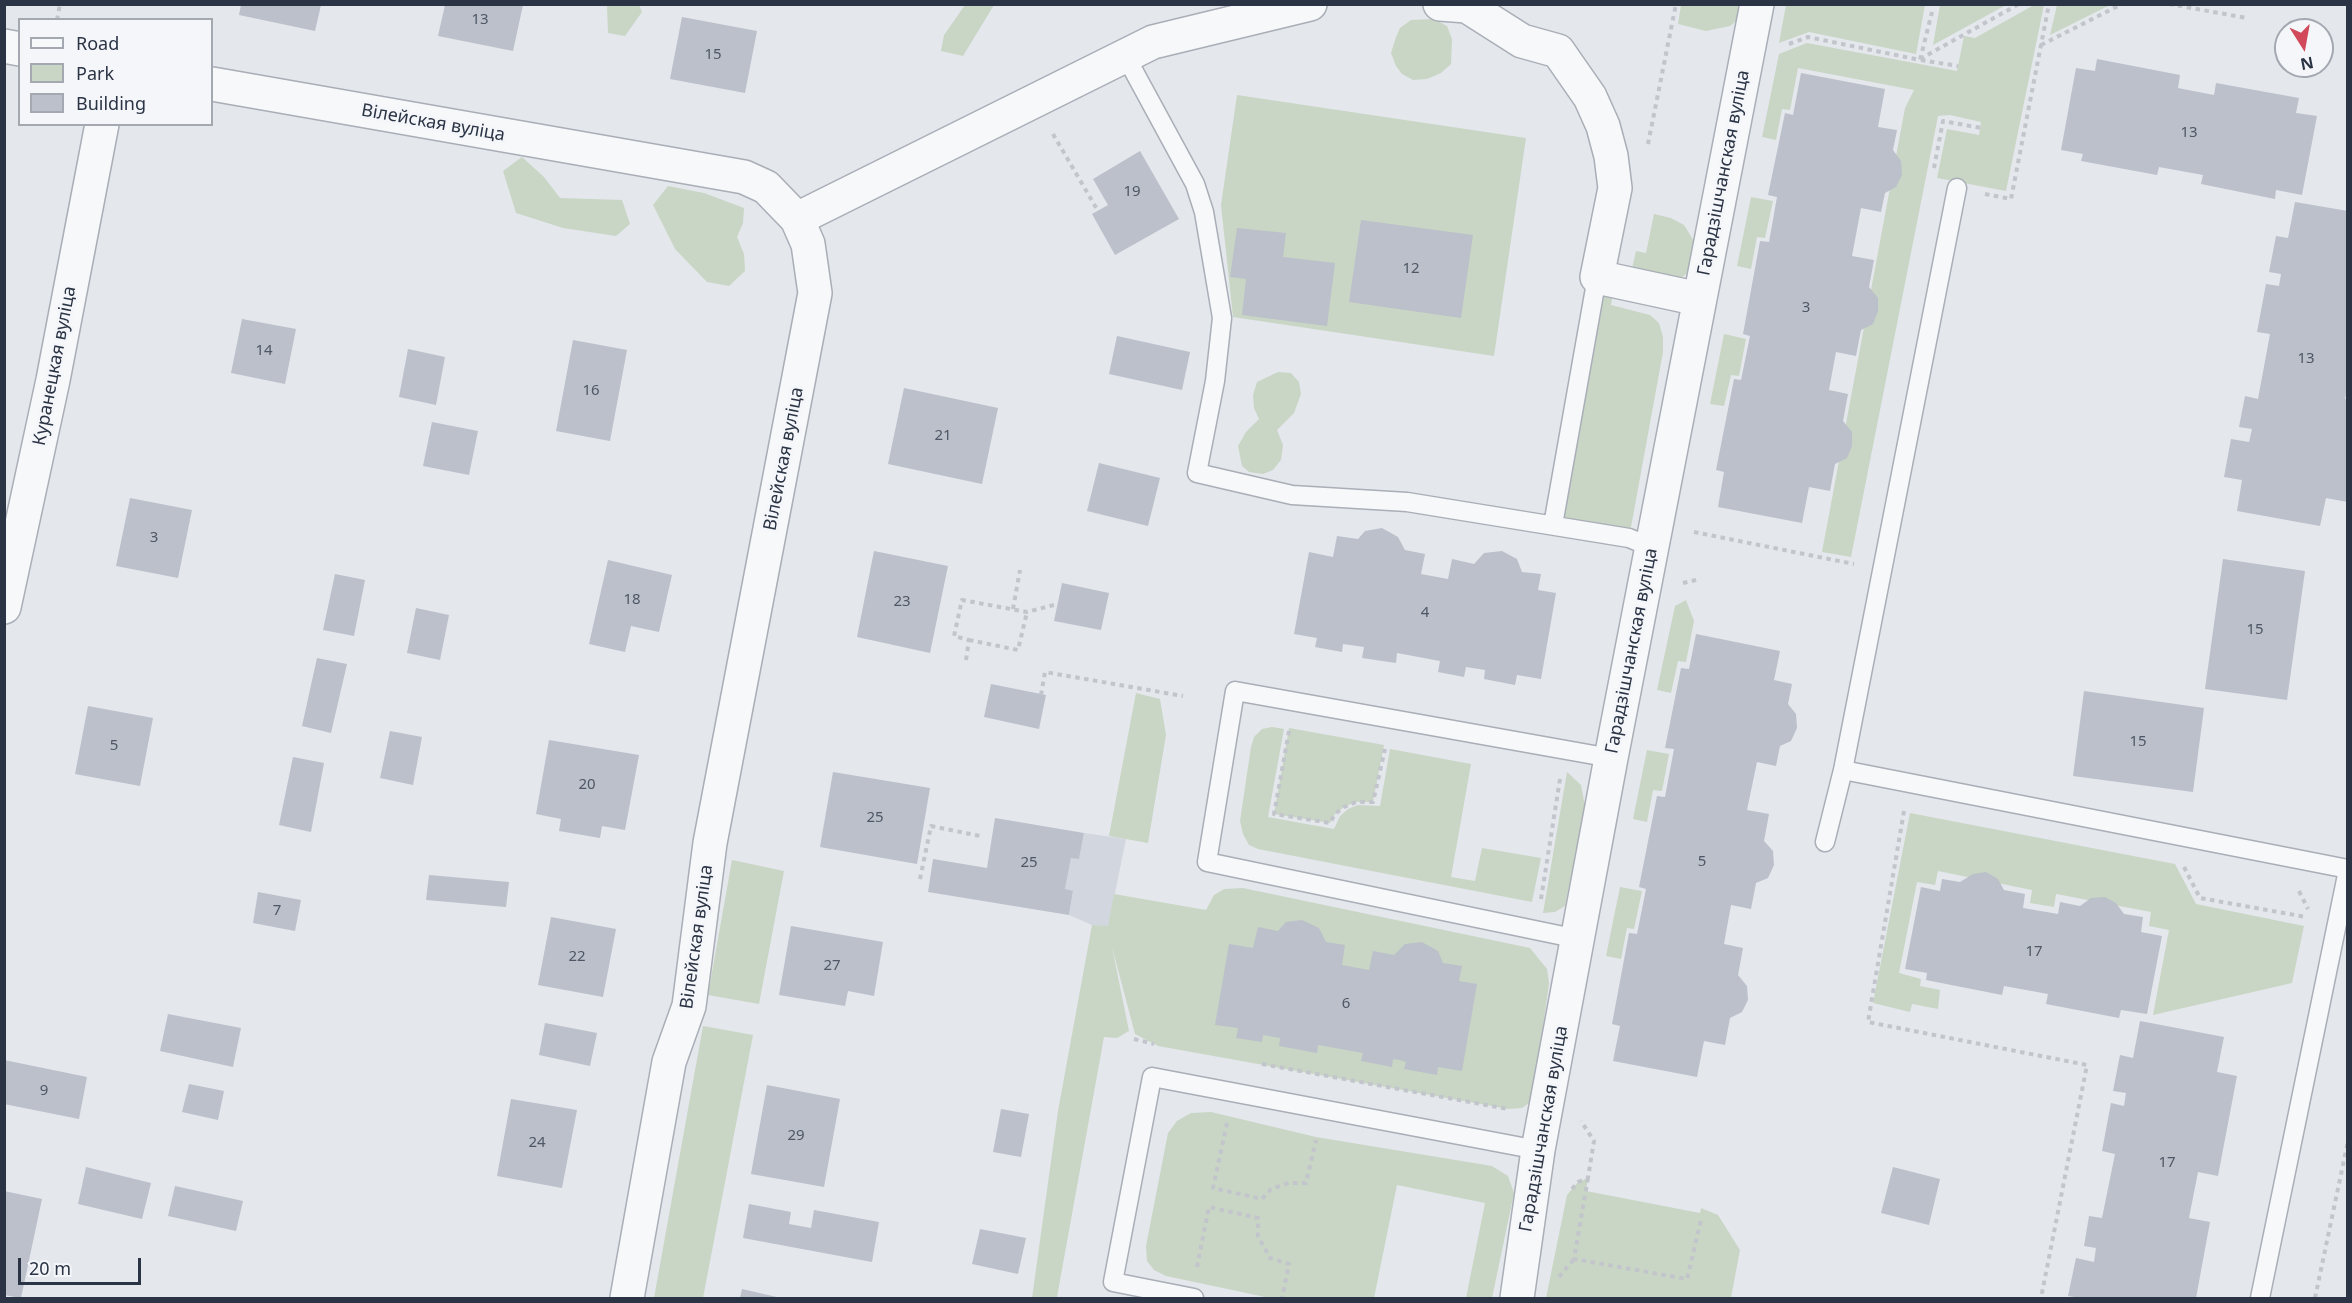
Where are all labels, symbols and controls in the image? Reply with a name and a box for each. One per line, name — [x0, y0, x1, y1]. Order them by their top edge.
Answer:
house number: 13 — [471, 11, 489, 29]
legend — [18, 18, 213, 126]
north arrow — [2274, 18, 2334, 78]
text: Road — [76, 31, 119, 55]
house number: 15 — [704, 46, 722, 64]
text: N — [2299, 52, 2316, 76]
text: Park — [76, 61, 114, 85]
street label: Гарадзішчанская вуліца — [1693, 68, 1755, 278]
text: Building — [76, 91, 146, 115]
street label: Вілейская вуліца — [359, 100, 507, 146]
house number: 13 — [2180, 124, 2198, 142]
house number: 19 — [1123, 183, 1141, 201]
house number: 12 — [1402, 260, 1420, 278]
street label: Куранецкая вуліца — [29, 284, 81, 448]
house number: 3 — [1802, 299, 1810, 317]
house number: 14 — [255, 342, 273, 360]
house number: 13 — [2297, 350, 2315, 368]
house number: 16 — [582, 382, 600, 400]
street label: Вілейская вуліца — [760, 385, 808, 533]
house number: 21 — [934, 427, 952, 445]
house number: 3 — [150, 529, 158, 547]
street label: Гарадзішчанская вуліца — [1601, 546, 1663, 756]
house number: 18 — [623, 591, 641, 609]
house number: 23 — [893, 593, 911, 611]
house number: 4 — [1421, 604, 1429, 622]
house number: 15 — [2246, 621, 2264, 639]
house number: 15 — [2129, 733, 2147, 751]
house number: 5 — [110, 737, 118, 755]
house number: 20 — [578, 776, 596, 794]
house number: 25 — [866, 809, 884, 827]
house number: 5 — [1698, 853, 1706, 871]
house number: 25 — [1020, 854, 1038, 872]
street label: Вілейская вуліца — [676, 863, 718, 1011]
house number: 7 — [273, 902, 281, 920]
house number: 17 — [2025, 943, 2043, 961]
house number: 22 — [568, 948, 586, 966]
house number: 27 — [823, 957, 841, 975]
house number: 6 — [1342, 995, 1350, 1013]
street label: Гарадзішчанская вуліца — [1515, 1024, 1573, 1234]
house number: 9 — [40, 1082, 48, 1100]
house number: 29 — [787, 1127, 805, 1145]
house number: 24 — [528, 1134, 546, 1152]
house number: 17 — [2158, 1154, 2176, 1172]
scale bar — [21, 1246, 144, 1284]
text: 20 m — [29, 1256, 71, 1280]

